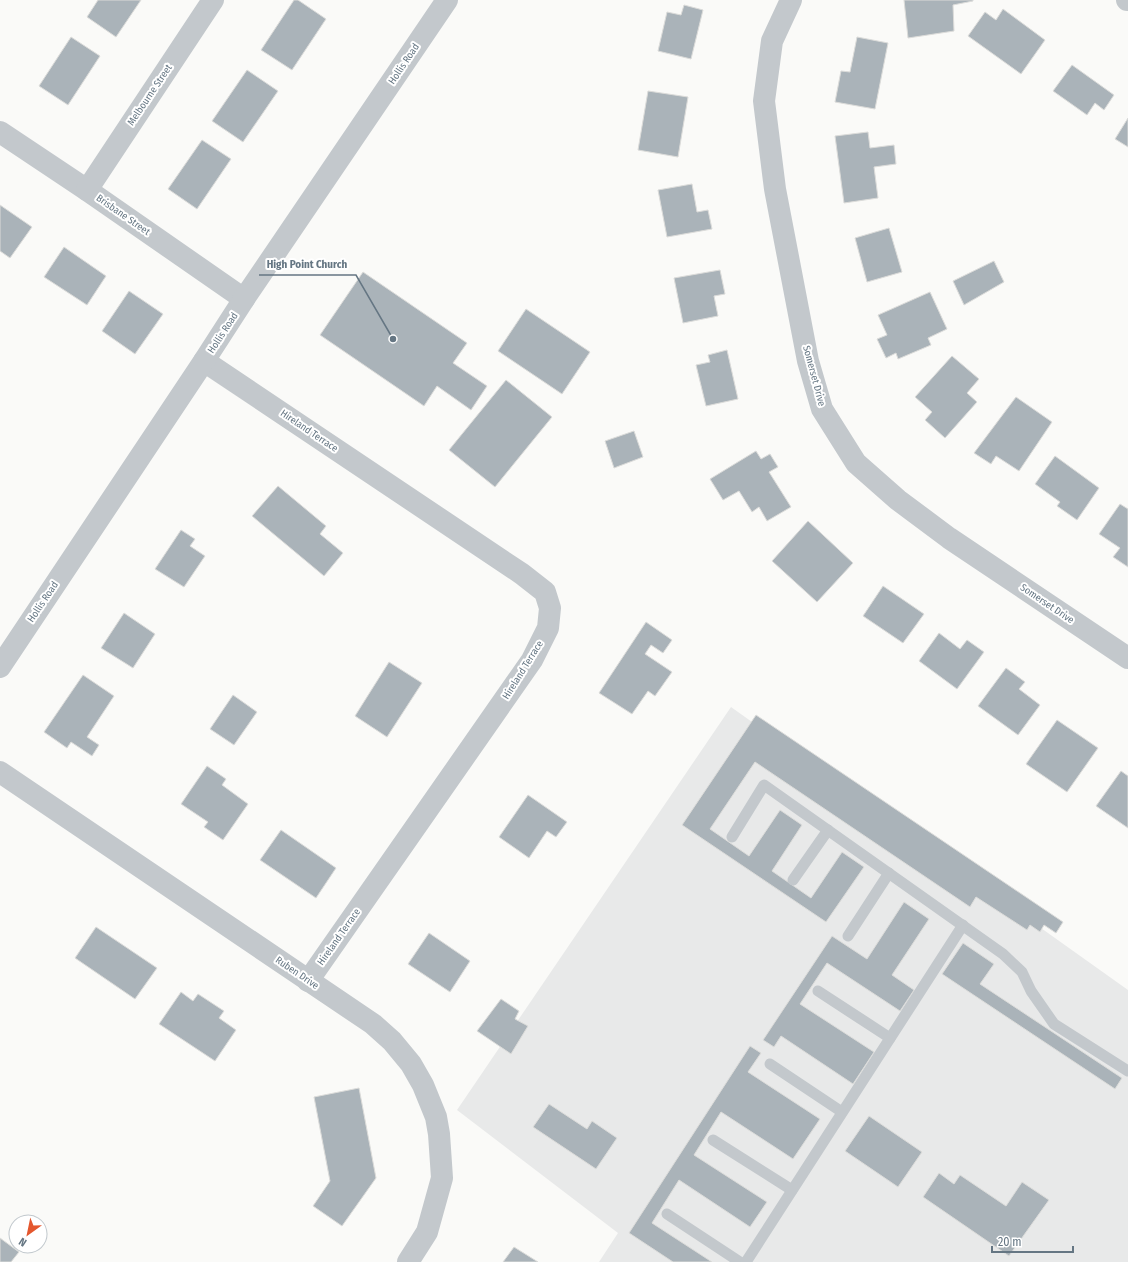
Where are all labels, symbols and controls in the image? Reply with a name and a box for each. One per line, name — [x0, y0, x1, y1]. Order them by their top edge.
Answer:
street label: Hollis Road — [386, 41, 422, 87]
street label: Melbourne Street — [125, 62, 175, 128]
street label: Brisbane Street — [94, 192, 153, 238]
callout: High Point Church — [259, 252, 356, 275]
text: High Point Church — [267, 258, 348, 271]
street label: Hollis Road — [205, 310, 241, 356]
street label: Somerset Drive — [800, 344, 828, 408]
street label: Hireland Terrace — [278, 407, 340, 455]
street label: Hollis Road — [25, 579, 61, 625]
street label: Somerset Drive — [1018, 582, 1076, 626]
street label: Hireland Terrace — [500, 638, 546, 702]
street label: Hireland Terrace — [315, 906, 363, 968]
street label: Ruben Drive — [273, 954, 321, 992]
north arrow — [8, 1214, 48, 1254]
scale bar — [992, 1228, 1073, 1254]
text: N — [17, 1235, 29, 1249]
text: 20 m — [998, 1235, 1022, 1249]

